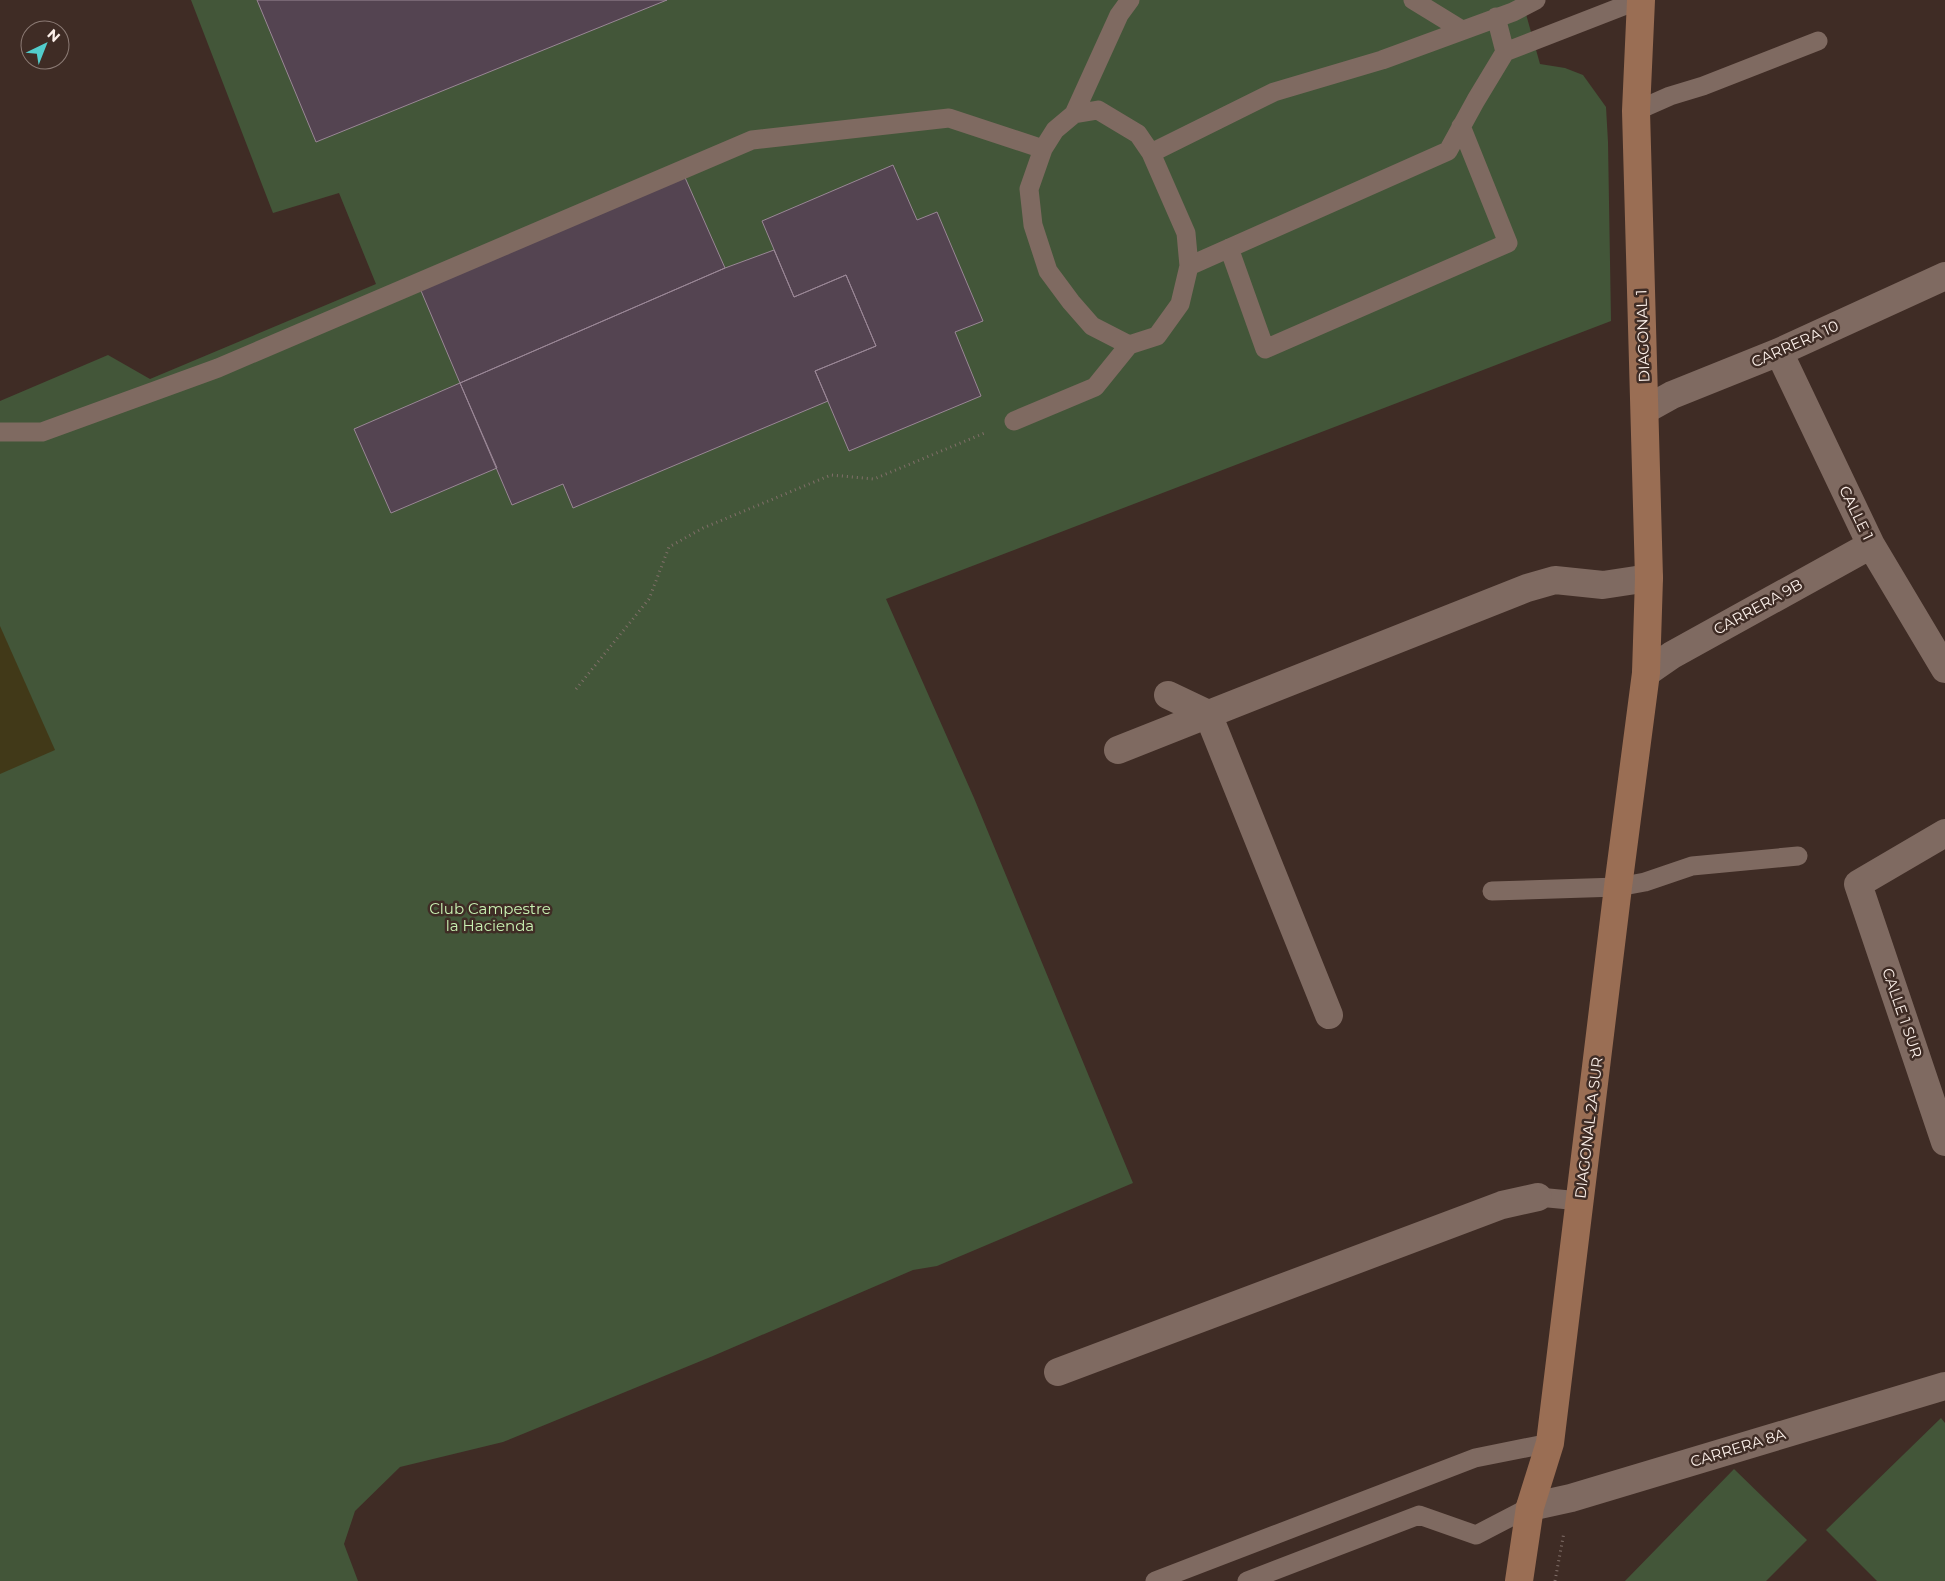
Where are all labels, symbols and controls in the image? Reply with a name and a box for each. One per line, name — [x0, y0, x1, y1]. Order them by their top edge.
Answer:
north arrow — [20, 20, 70, 70]
text: N — [44, 25, 64, 46]
street label: DIAGONAL 1 — [1631, 289, 1654, 383]
street label: CARRERA 10 — [1748, 316, 1842, 371]
street label: CALLE 1 — [1835, 482, 1878, 543]
street label: CARRERA 9B — [1710, 574, 1806, 639]
park label: Club Campestre la Hacienda — [429, 899, 551, 935]
street label: CALLE 1 SUR — [1878, 965, 1927, 1061]
street label: DIAGONAL 2A SUR — [1570, 1056, 1607, 1200]
street label: CARRERA 8A — [1688, 1424, 1788, 1471]

